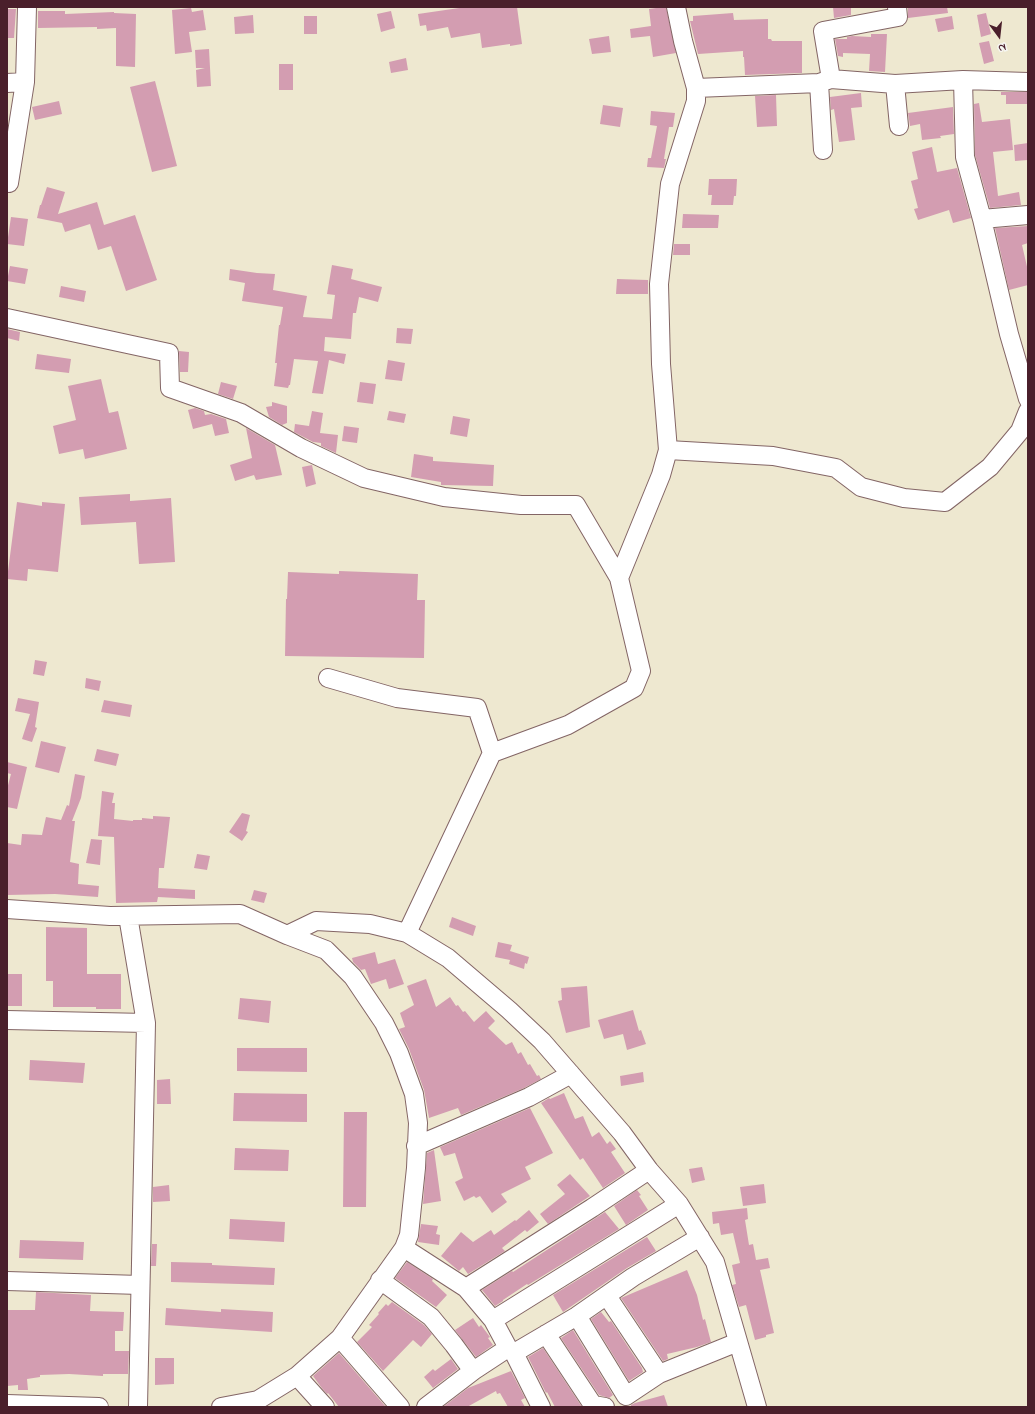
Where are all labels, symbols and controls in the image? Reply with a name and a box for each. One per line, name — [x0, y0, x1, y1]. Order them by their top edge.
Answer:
north arrow — [979, 16, 1019, 56]
text: N — [996, 39, 1008, 56]

